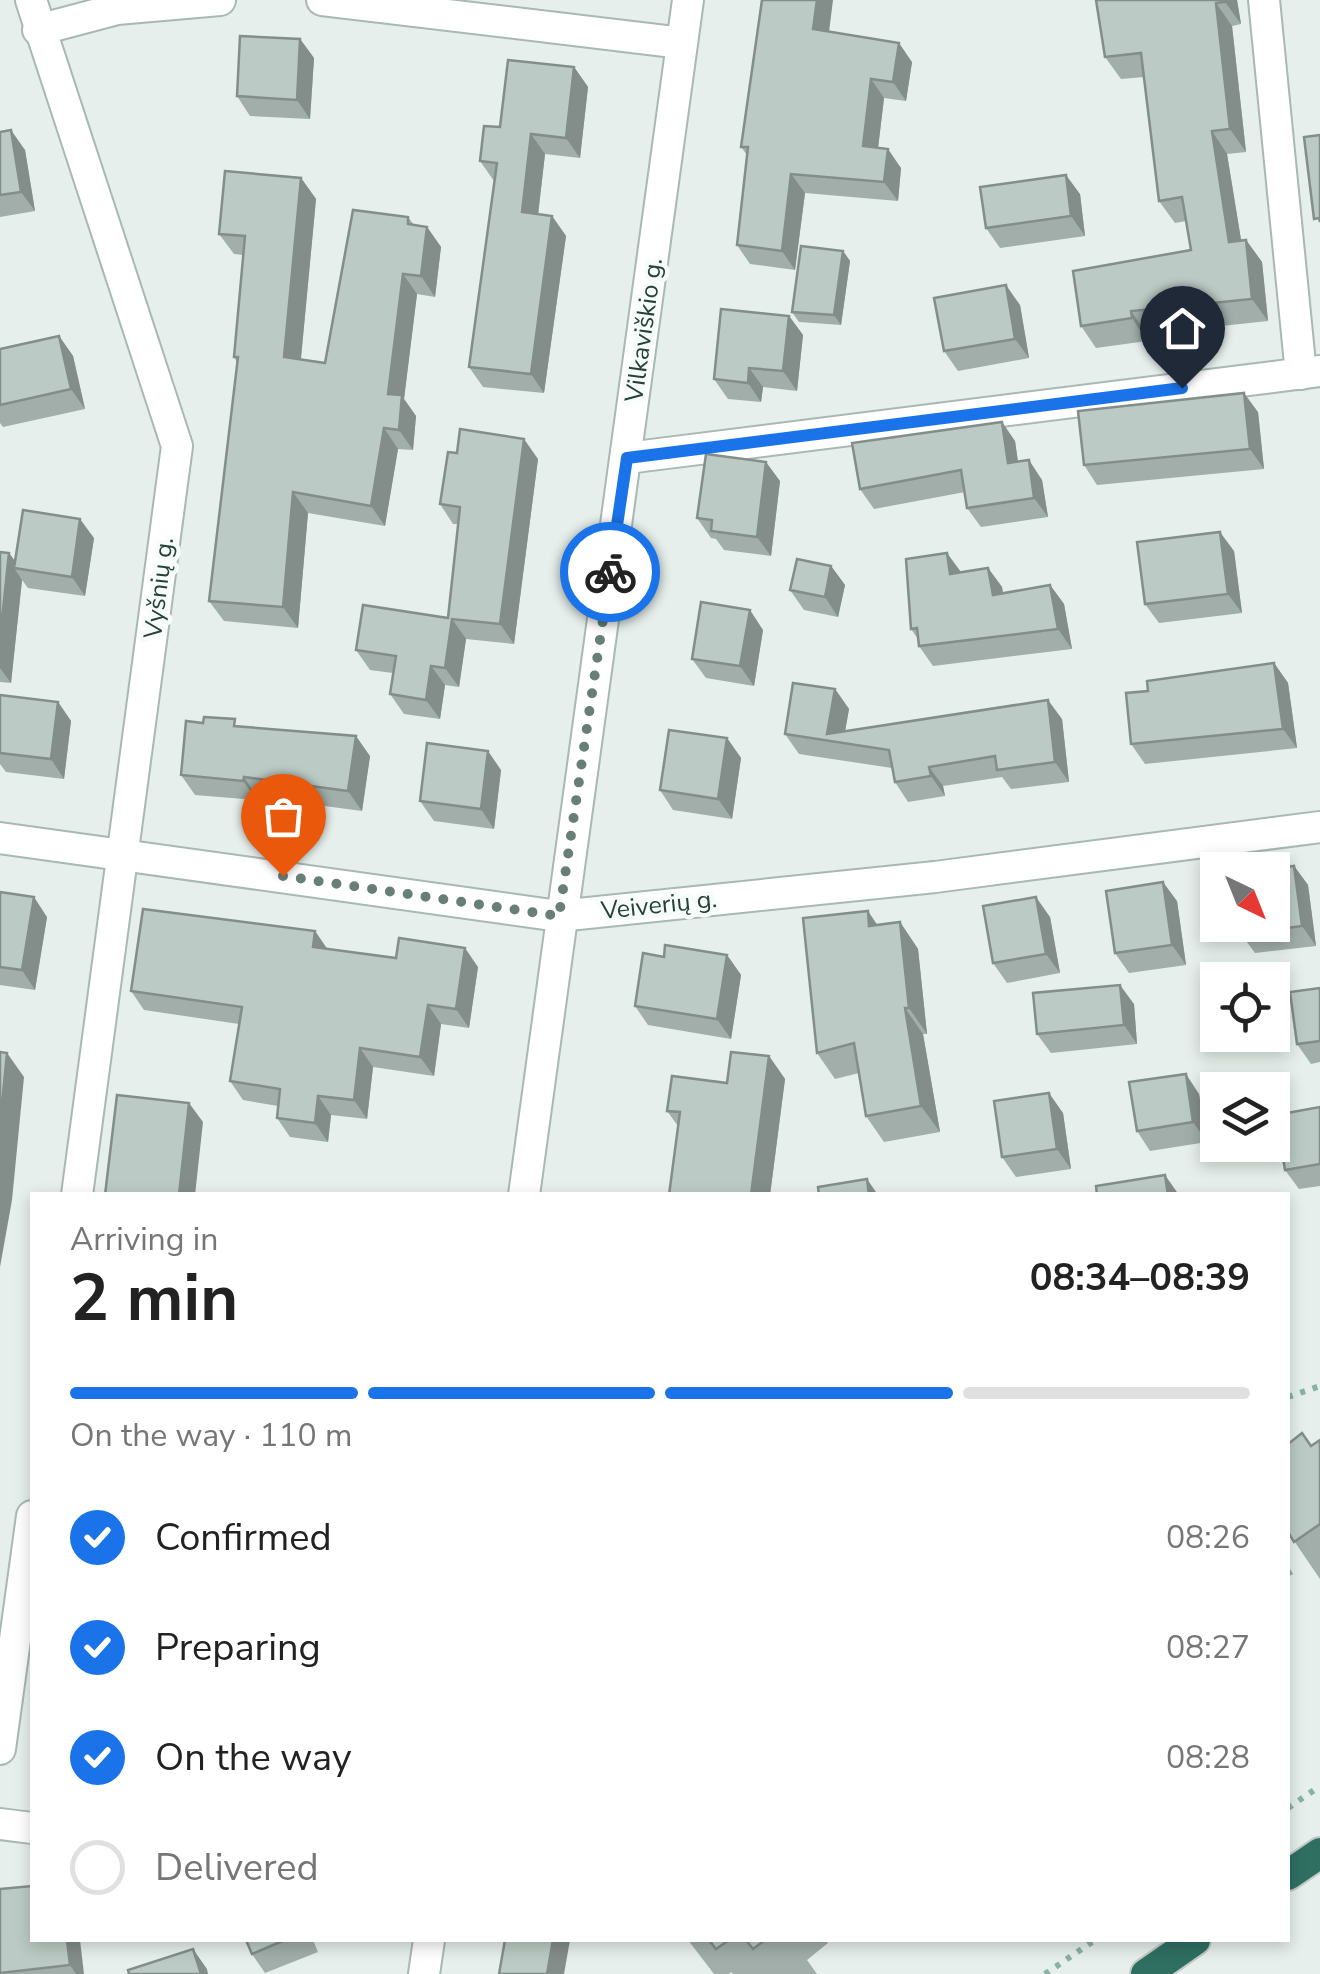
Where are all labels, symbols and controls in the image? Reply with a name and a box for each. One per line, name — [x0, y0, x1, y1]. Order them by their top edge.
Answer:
street label: Vilkaviškio g. — [617, 256, 671, 405]
pin — [1140, 286, 1225, 389]
icon: home — [1155, 301, 1210, 356]
courier — [560, 522, 660, 622]
street label: Vyšnių g. — [136, 535, 182, 642]
icon: bike — [583, 545, 638, 600]
pin — [241, 774, 326, 877]
icon: bag — [256, 789, 311, 844]
north arrow — [1200, 852, 1290, 942]
map controls — [1200, 852, 1290, 1162]
street label: Veiverių g. — [598, 882, 719, 928]
button: locate — [1200, 962, 1290, 1052]
button: layers — [1200, 1072, 1290, 1162]
text: Arriving in — [70, 1218, 218, 1261]
text: 08:34–08:39 — [1030, 1252, 1250, 1303]
text: 2 min — [70, 1254, 238, 1343]
text: On the way · 110 m — [70, 1414, 352, 1457]
icon: check — [70, 1510, 125, 1565]
text: Confirmed — [155, 1512, 332, 1563]
text: 08:26 — [1166, 1516, 1250, 1559]
icon: check — [70, 1620, 125, 1675]
text: Preparing — [155, 1622, 321, 1673]
text: 08:27 — [1166, 1626, 1250, 1669]
icon: check — [70, 1730, 125, 1785]
text: On the way — [155, 1732, 351, 1783]
text: 08:28 — [1166, 1736, 1250, 1779]
text: Delivered — [155, 1842, 319, 1893]

